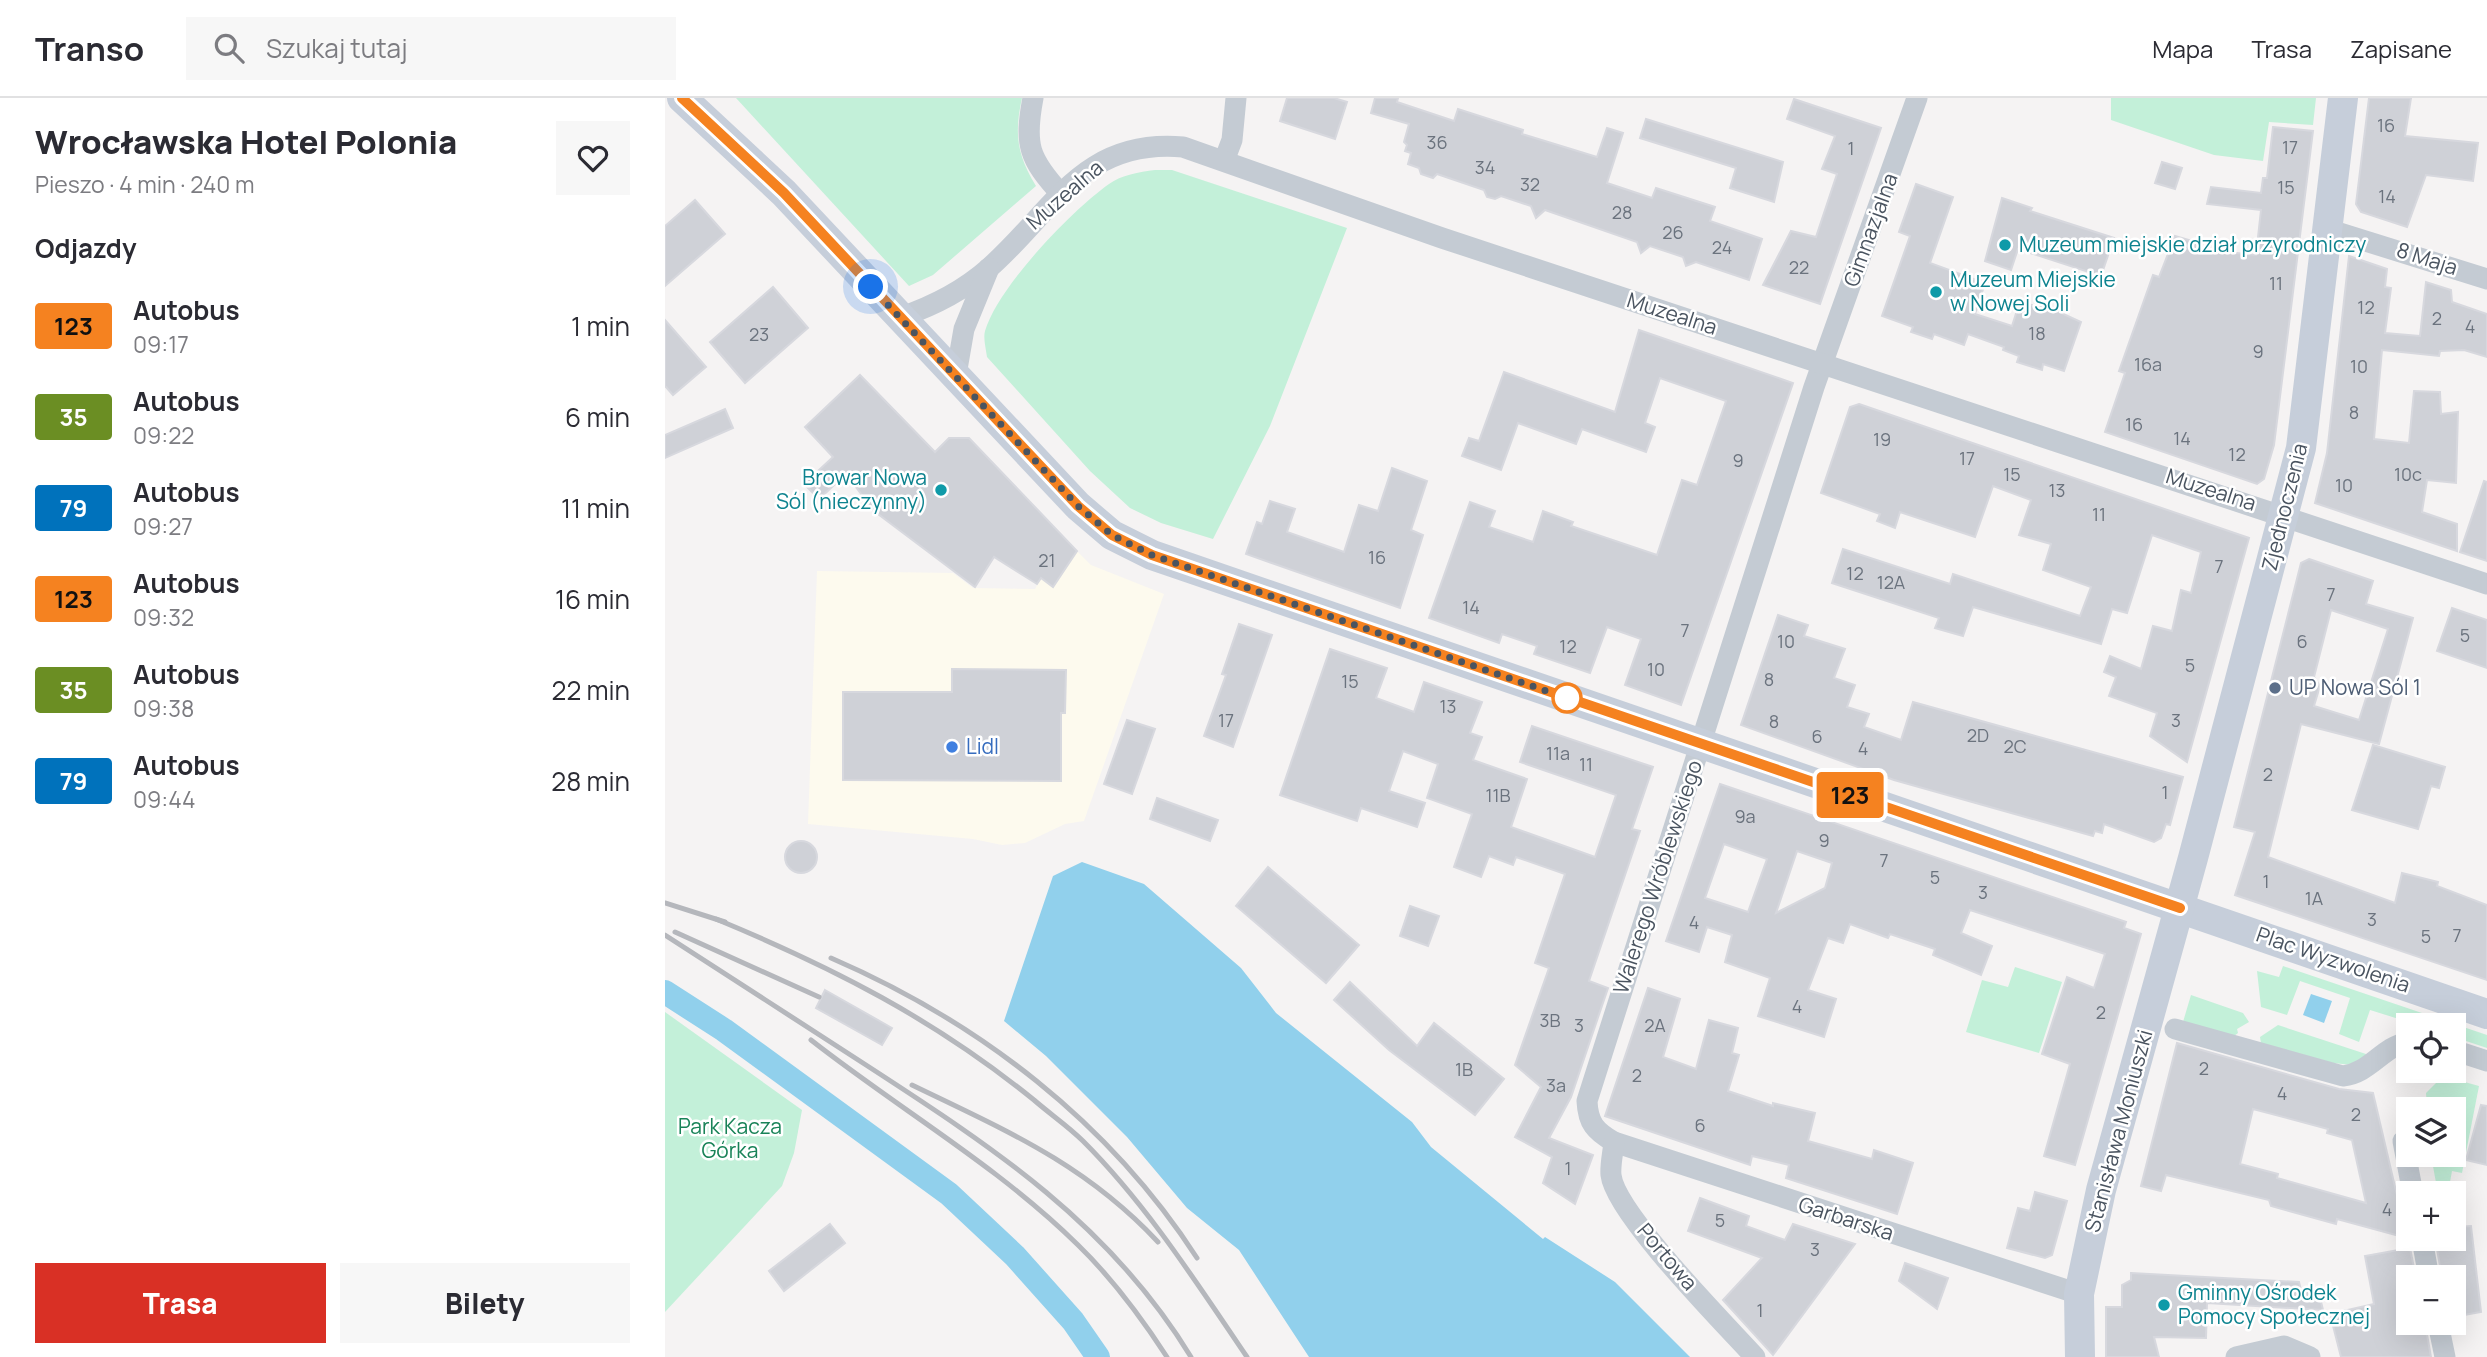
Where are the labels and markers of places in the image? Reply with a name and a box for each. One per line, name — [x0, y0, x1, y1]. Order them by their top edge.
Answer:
place label: Muzeum miejskie dział przyrodniczy — [2019, 230, 2366, 258]
marker: Muzeum miejskie dział przyrodniczy — [1997, 237, 2013, 253]
place label: Muzeum Miejskie w Nowej Soli — [1950, 265, 2116, 317]
marker: Muzeum Miejskie w Nowej Soli — [1928, 284, 1944, 300]
place label: Browar Nowa Sól (nieczynny) — [776, 463, 927, 515]
marker: Browar Nowa Sól (nieczynny) — [933, 482, 949, 498]
place label: UP Nowa Sól 1 — [2289, 673, 2421, 701]
marker: UP Nowa Sól 1 — [2267, 680, 2283, 696]
unlabelled marker — [1552, 683, 1582, 713]
place label: Lidl — [966, 732, 999, 760]
marker: Lidl — [944, 739, 960, 755]
place label: Gminny Ośrodek Pomocy Społecznej — [2178, 1278, 2370, 1330]
marker: Gminny Ośrodek Pomocy Społecznej — [2156, 1297, 2172, 1313]

